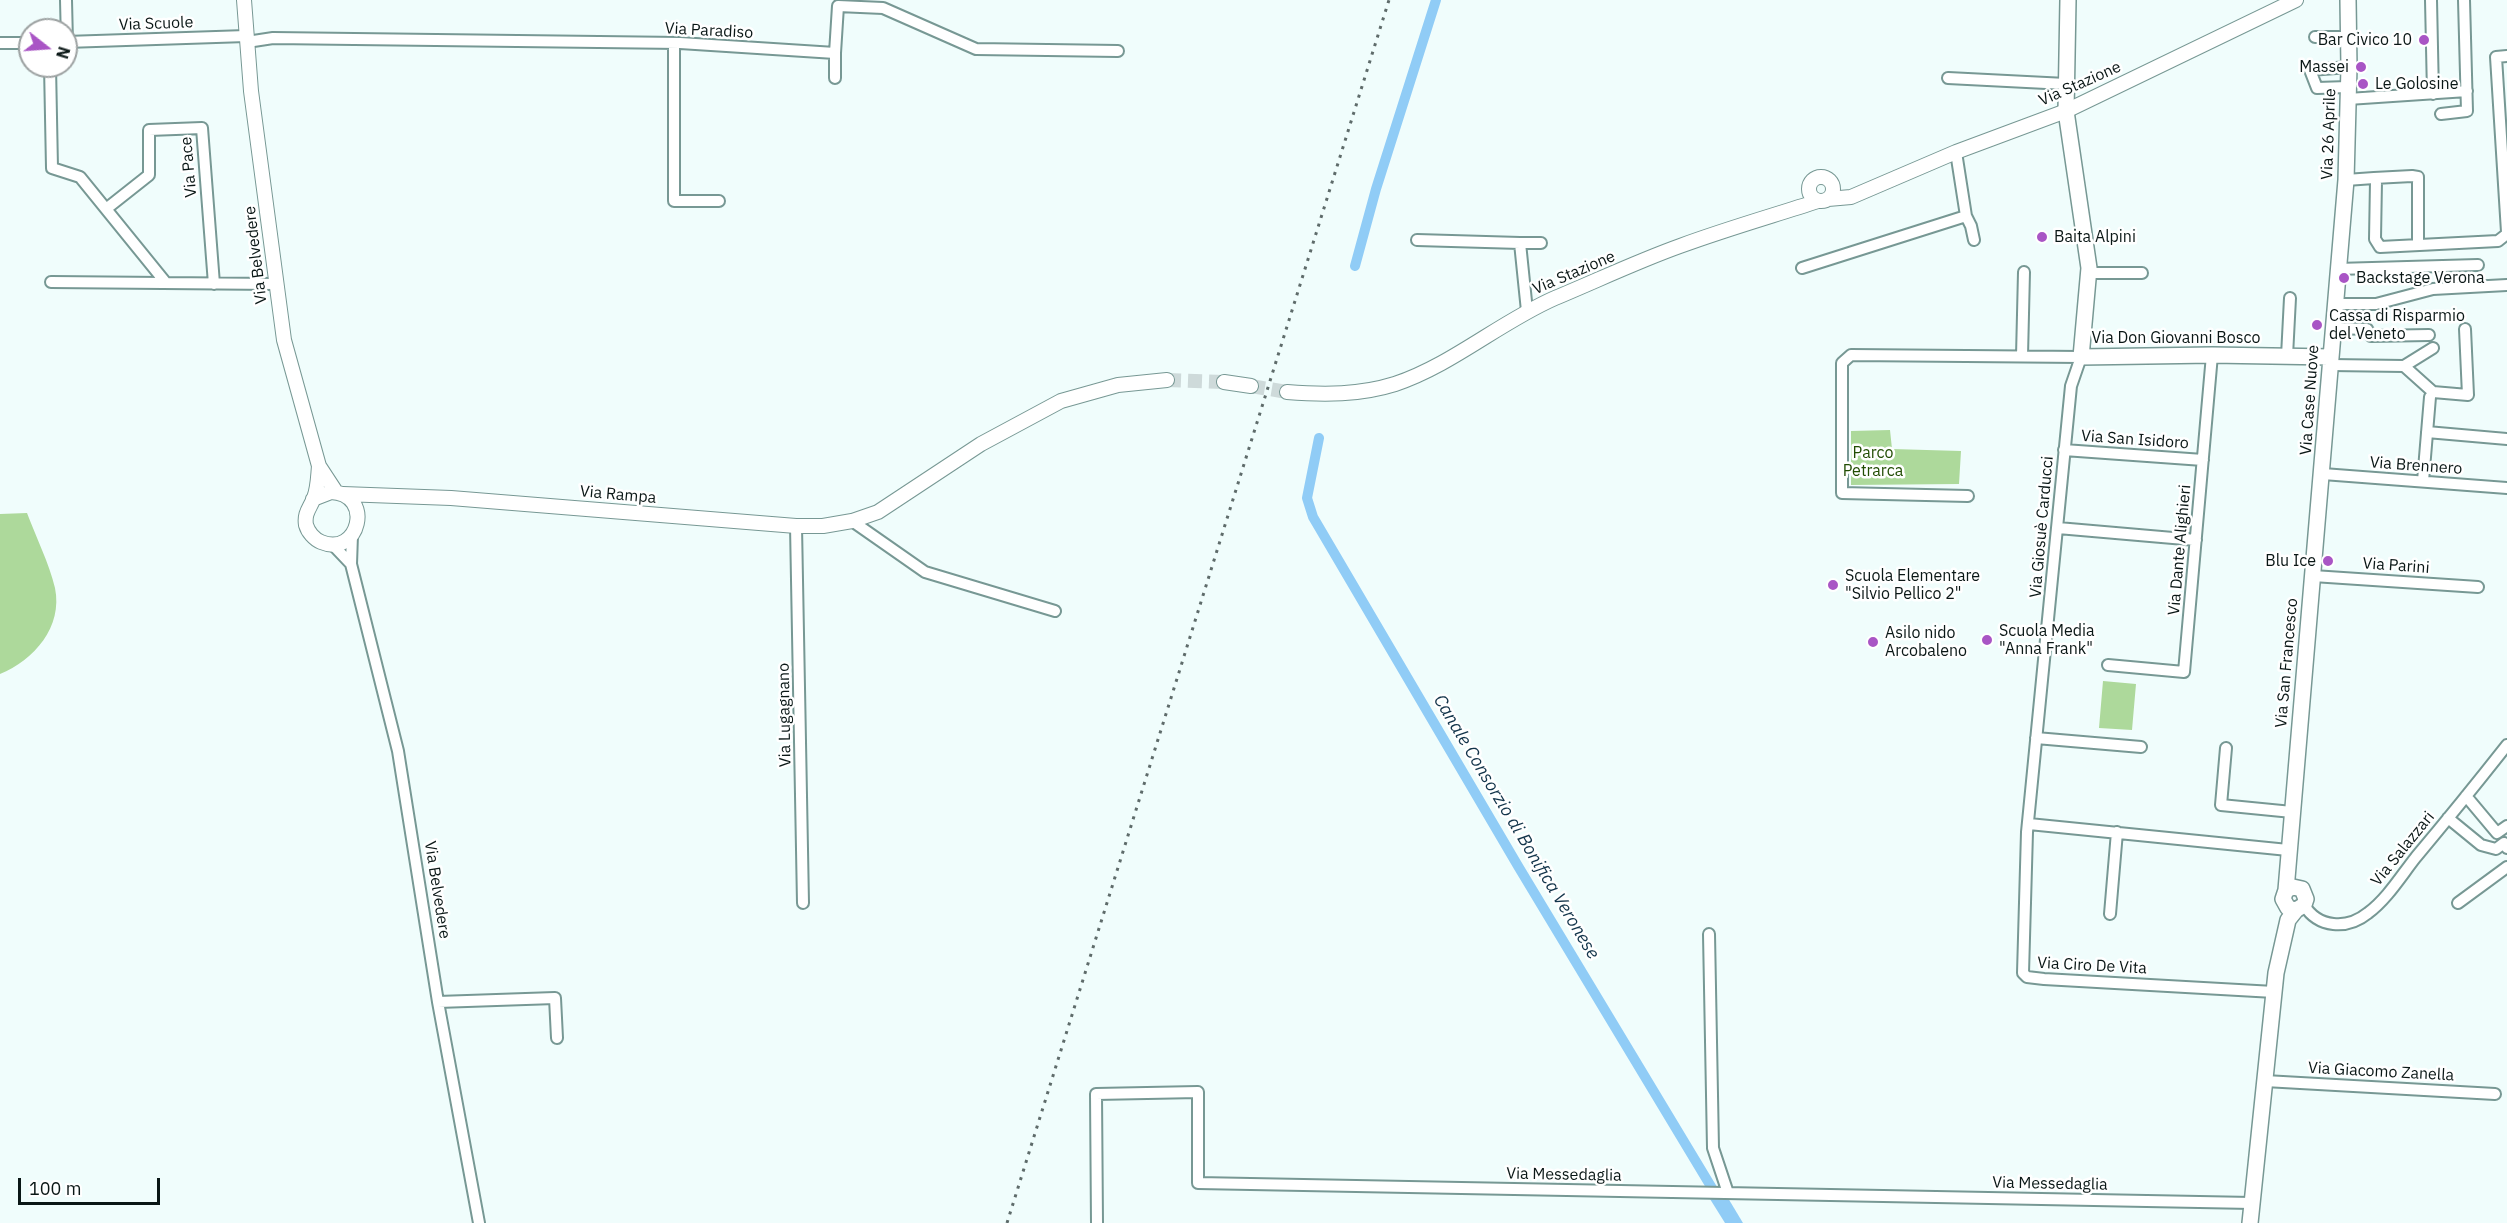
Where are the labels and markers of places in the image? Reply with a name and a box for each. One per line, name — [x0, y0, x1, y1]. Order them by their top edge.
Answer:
place label: Bar Civico 10 — [2318, 30, 2412, 50]
marker: Bar Civico 10 — [2417, 33, 2431, 47]
place label: Massei — [2299, 57, 2349, 77]
marker: Massei — [2354, 60, 2368, 74]
place label: Le Golosine — [2375, 74, 2458, 94]
marker: Le Golosine — [2356, 77, 2370, 91]
place label: Baita Alpini — [2054, 227, 2136, 247]
marker: Baita Alpini — [2035, 230, 2049, 244]
place label: Backstage Verona — [2356, 268, 2484, 288]
marker: Backstage Verona — [2337, 271, 2351, 285]
place label: Cassa di Risparmio del Veneto — [2329, 306, 2465, 344]
marker: Cassa di Risparmio del Veneto — [2310, 318, 2324, 332]
place label: Blu Ice — [2265, 551, 2316, 571]
marker: Blu Ice — [2321, 554, 2335, 568]
place label: Scuola Elementare "Silvio Pellico 2" — [1845, 566, 1980, 604]
marker: Scuola Elementare "Silvio Pellico 2" — [1826, 578, 1840, 592]
place label: Scuola Media "Anna Frank" — [1999, 621, 2095, 659]
place label: Asilo nido Arcobaleno — [1885, 623, 1967, 661]
marker: Scuola Media "Anna Frank" — [1980, 633, 1994, 647]
marker: Asilo nido Arcobaleno — [1866, 635, 1880, 649]

